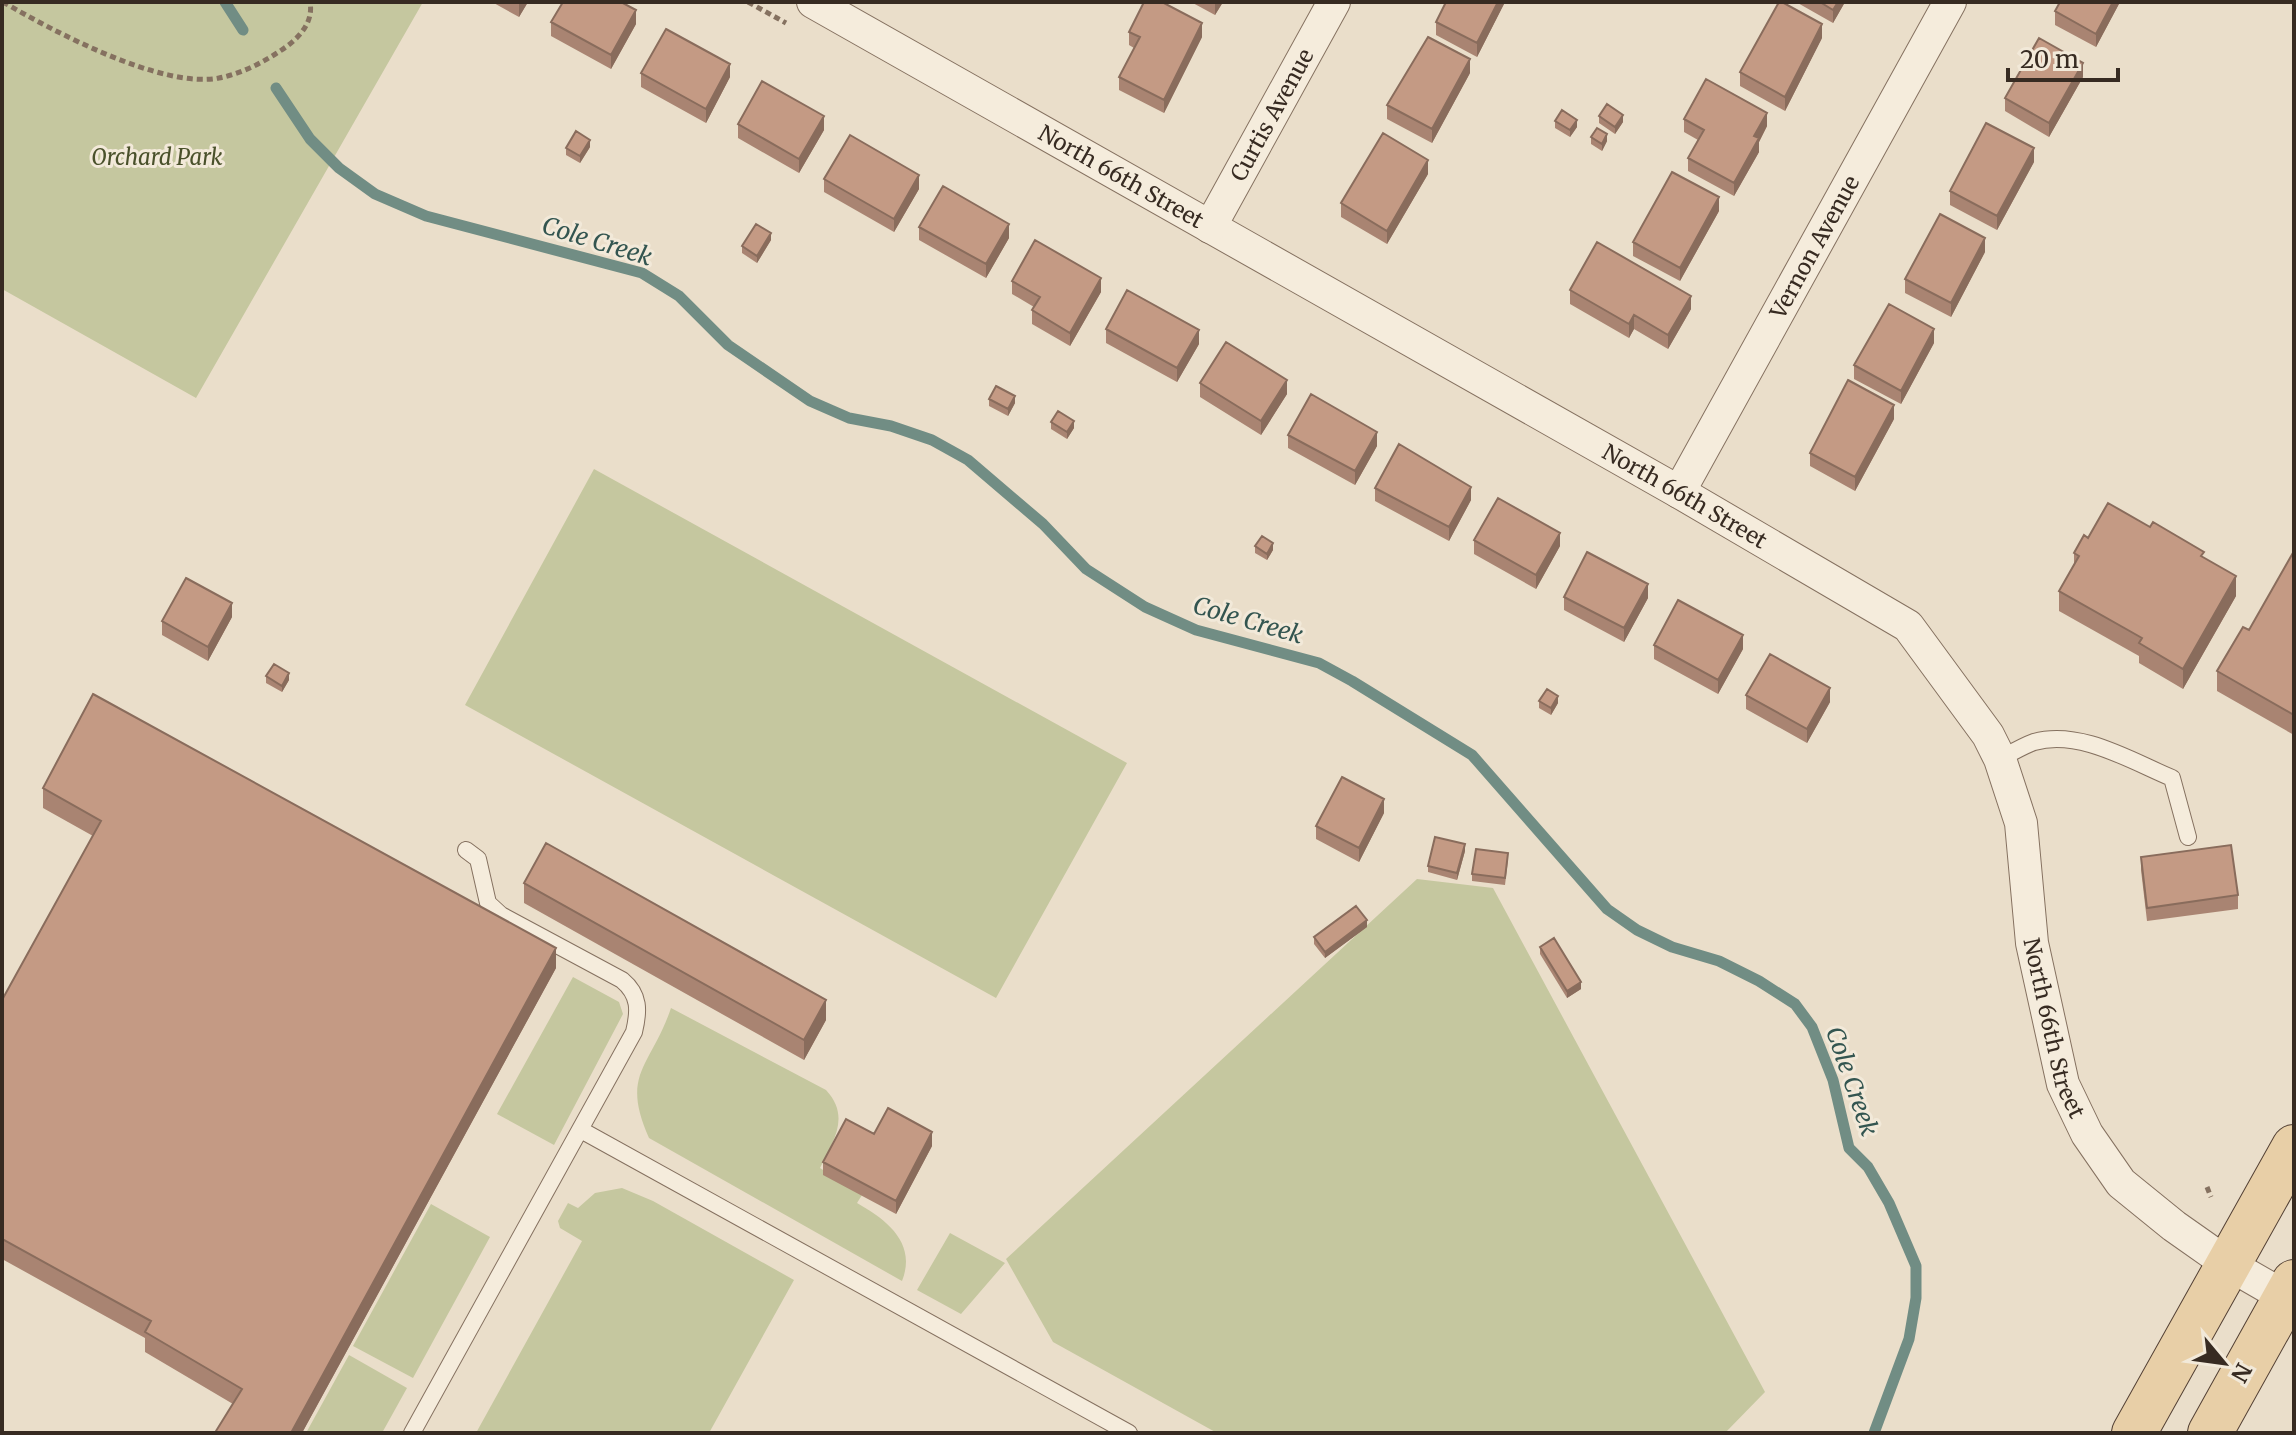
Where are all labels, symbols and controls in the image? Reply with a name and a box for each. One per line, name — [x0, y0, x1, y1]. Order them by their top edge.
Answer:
scale bar — [2008, 32, 2118, 82]
street label: Curtis Avenue — [1224, 44, 1319, 186]
text: 20 m — [2020, 44, 2079, 75]
street label: North 66th Street — [1034, 119, 1209, 234]
park label: Orchard Park — [91, 143, 223, 171]
street label: Vernon Avenue — [1763, 171, 1865, 324]
water label: Cole Creek — [538, 210, 656, 272]
street label: North 66th Street — [1598, 438, 1772, 555]
water label: Cole Creek — [1189, 589, 1307, 651]
street label: North 66th Street — [2017, 935, 2091, 1123]
water label: Cole Creek — [1819, 1022, 1885, 1140]
north arrow — [2184, 1323, 2264, 1403]
text: N — [2225, 1358, 2258, 1388]

